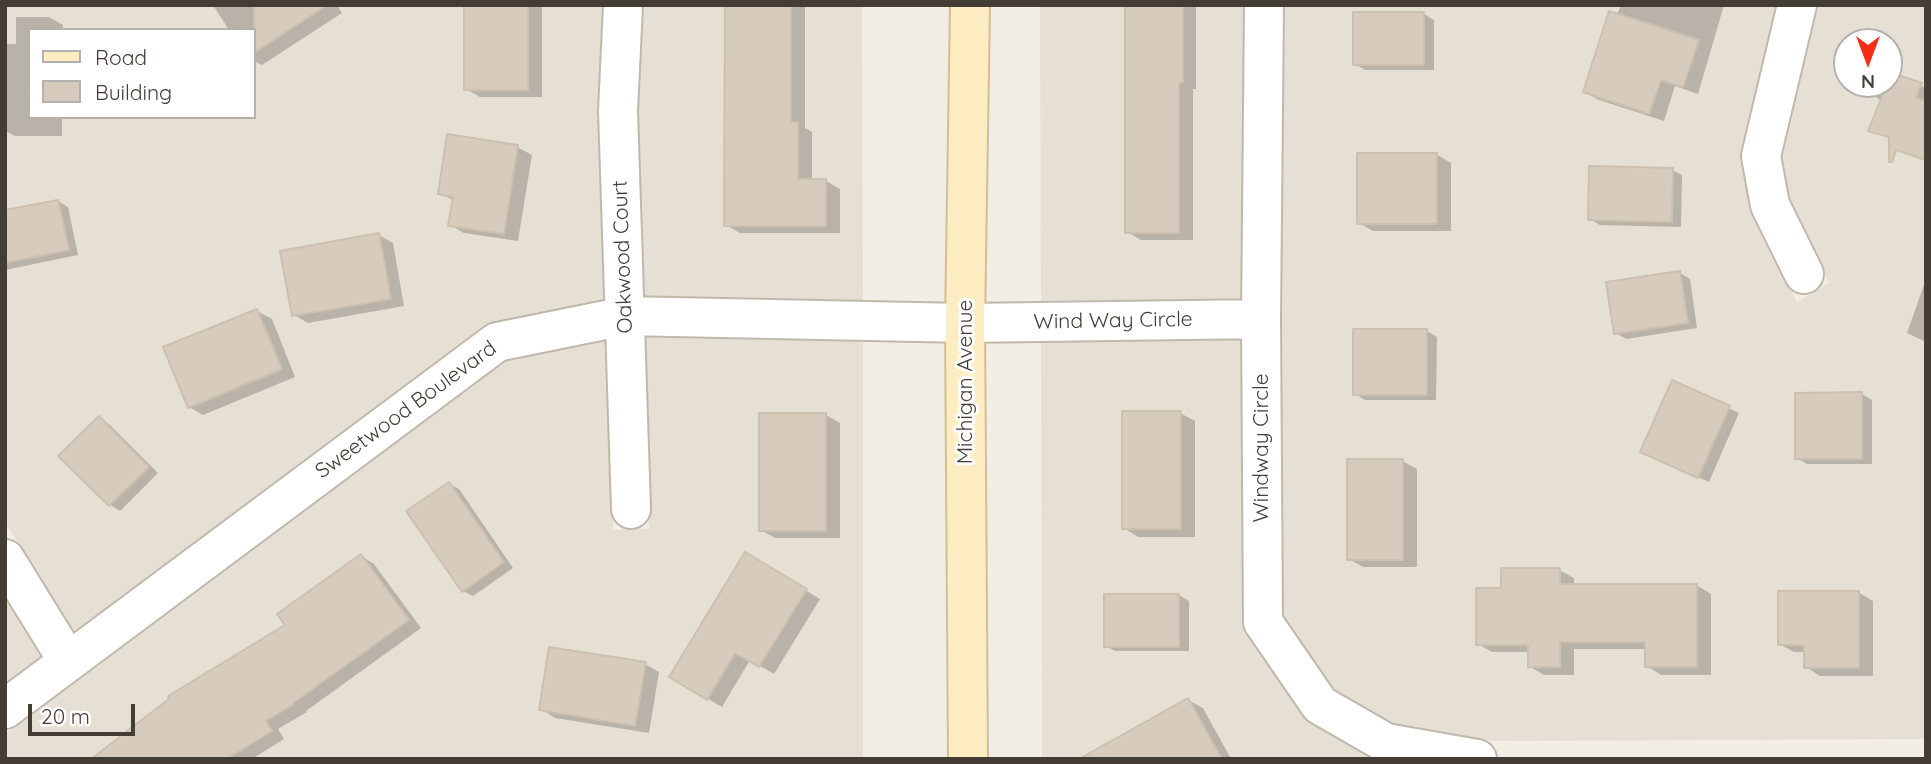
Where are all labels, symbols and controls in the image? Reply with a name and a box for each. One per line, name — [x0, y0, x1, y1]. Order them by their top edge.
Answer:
legend — [28, 28, 256, 119]
north arrow — [1833, 28, 1903, 98]
text: Road — [95, 44, 147, 70]
text: N — [1861, 70, 1875, 94]
text: Building — [95, 79, 172, 105]
street label: Oakwood Court — [608, 180, 638, 334]
street label: Michigan Avenue — [953, 300, 979, 464]
street label: Wind Way Circle — [1033, 307, 1193, 335]
street label: Sweetwood Boulevard — [311, 336, 501, 484]
street label: Windway Circle — [1249, 373, 1275, 523]
scale bar — [32, 690, 138, 734]
text: 20 m — [41, 703, 90, 729]

